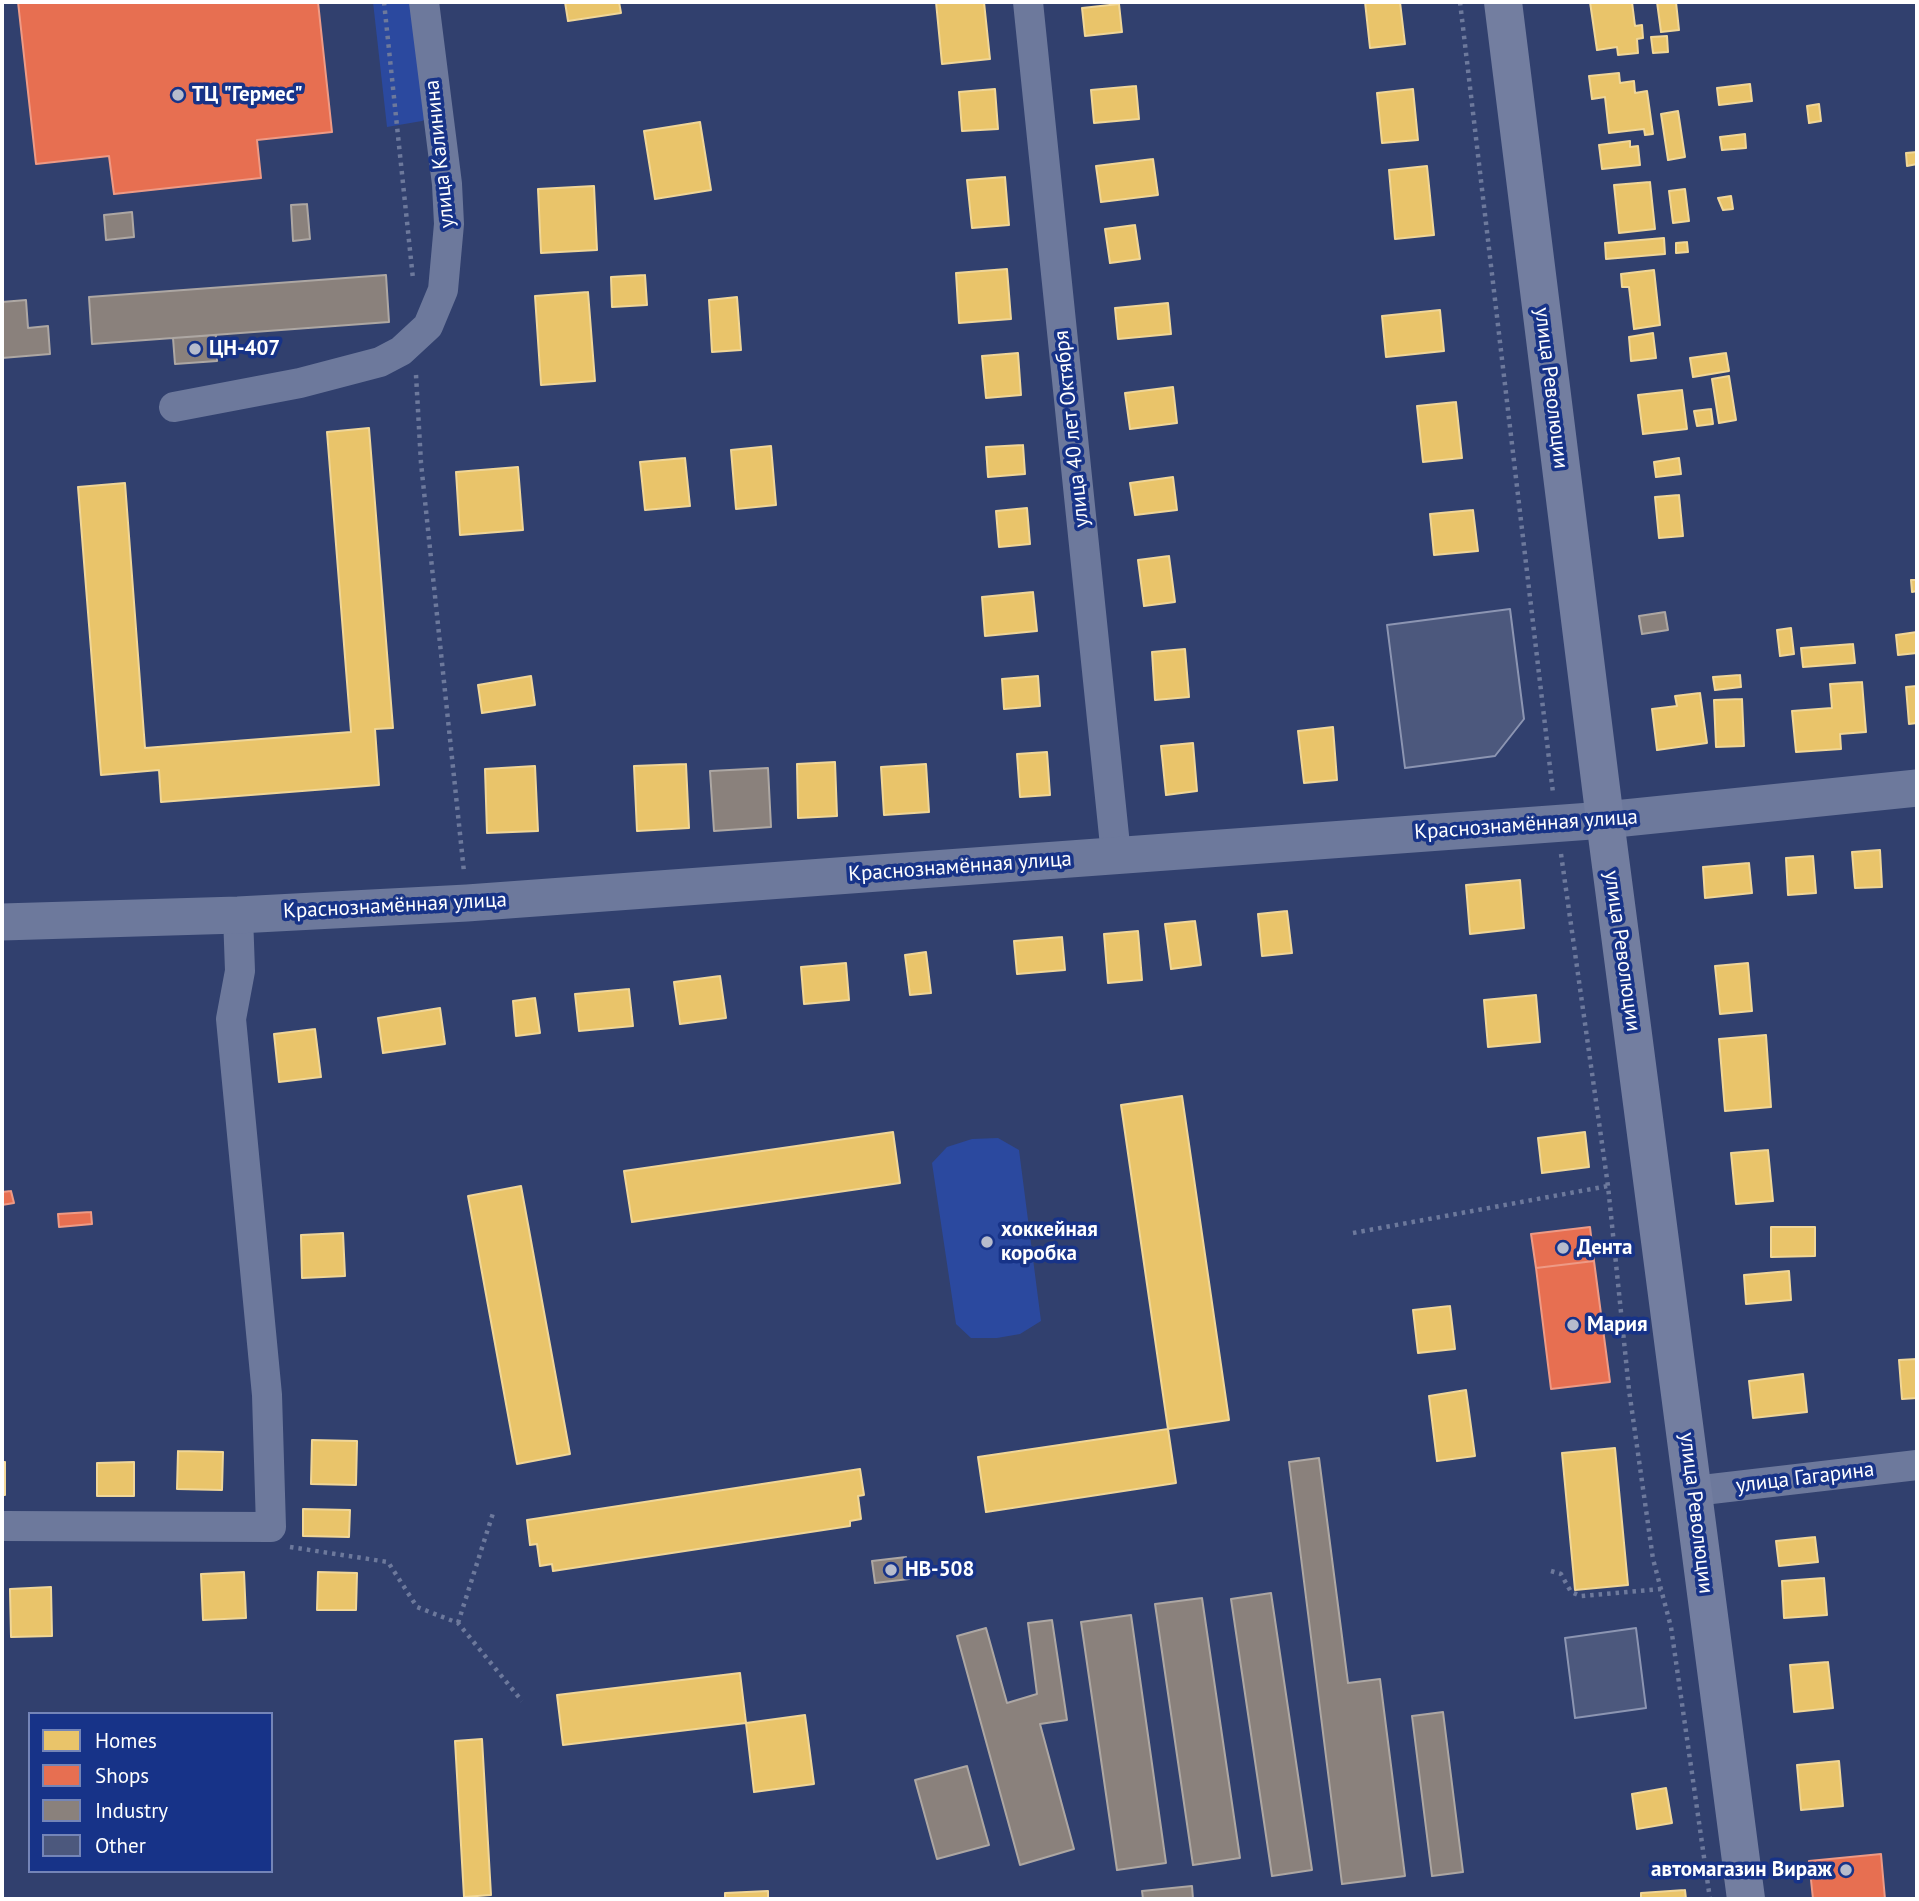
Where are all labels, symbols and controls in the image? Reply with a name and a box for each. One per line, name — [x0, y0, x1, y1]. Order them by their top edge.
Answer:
street label: улица Калинина — [420, 79, 460, 229]
place label: ТЦ "Гермес" — [192, 82, 303, 108]
marker: ТЦ "Гермес" — [170, 87, 186, 103]
street label: улица Революции — [1529, 306, 1573, 470]
street label: улица 40 лет Октября — [1049, 329, 1095, 529]
place label: ЦН-407 — [209, 336, 280, 362]
marker: ЦН-407 — [187, 341, 203, 357]
street label: Краснознамённая улица — [1413, 805, 1639, 845]
street label: Краснознамённая улица — [847, 847, 1073, 887]
street label: улица Революции — [1598, 869, 1646, 1033]
street label: Краснознамённая улица — [282, 888, 508, 924]
place label: хоккейная коробка — [1001, 1217, 1098, 1267]
marker: хоккейная коробка — [979, 1234, 995, 1250]
place label: Дента — [1577, 1235, 1632, 1261]
marker: Дента — [1555, 1240, 1571, 1256]
place label: Мария — [1587, 1312, 1648, 1338]
marker: Мария — [1565, 1317, 1581, 1333]
street label: улица Революции — [1674, 1431, 1718, 1595]
street label: улица Гагарина — [1734, 1457, 1876, 1499]
place label: НВ-508 — [905, 1557, 974, 1583]
marker: НВ-508 — [883, 1562, 899, 1578]
legend — [28, 1712, 273, 1873]
text: Homes — [95, 1727, 157, 1754]
text: Shops — [95, 1762, 149, 1789]
text: Industry — [95, 1797, 168, 1824]
text: Other — [95, 1832, 146, 1859]
place label: автомагазин Вираж — [1651, 1857, 1832, 1883]
marker: автомагазин Вираж — [1838, 1862, 1854, 1878]

